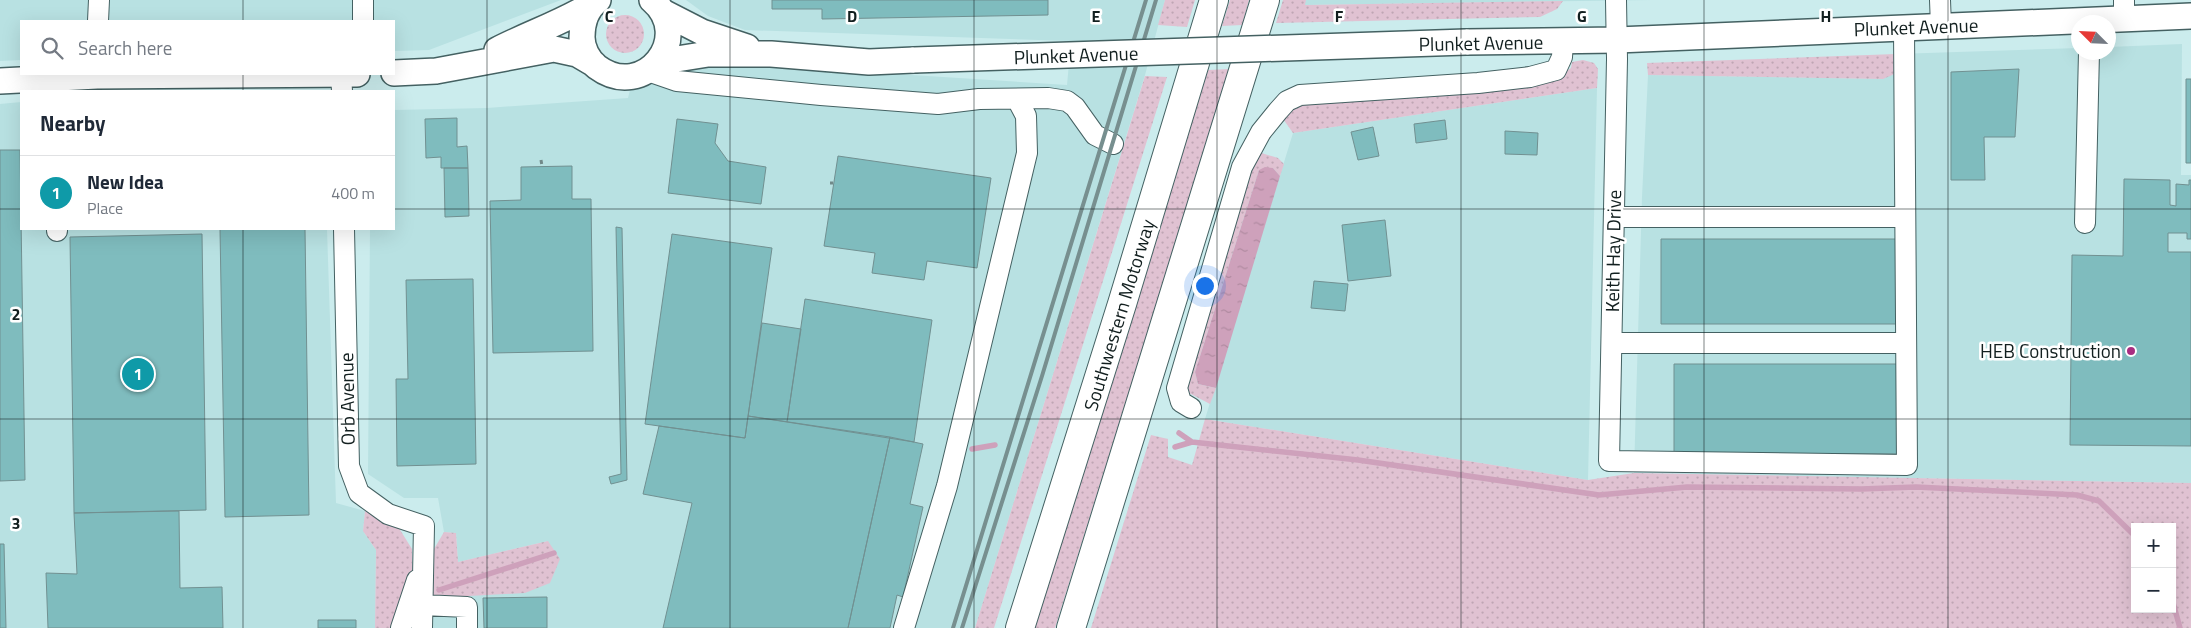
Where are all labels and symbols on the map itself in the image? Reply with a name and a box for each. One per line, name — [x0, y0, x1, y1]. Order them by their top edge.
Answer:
text: C — [605, 4, 614, 28]
text: D — [847, 4, 857, 28]
text: E — [1092, 4, 1101, 28]
text: F — [1335, 4, 1344, 28]
text: G — [1577, 4, 1587, 28]
text: H — [1821, 4, 1831, 28]
street label: Plunket Avenue — [1853, 10, 1979, 43]
north arrow — [2071, 15, 2116, 60]
street label: Plunket Avenue — [1418, 27, 1544, 58]
street label: Plunket Avenue — [1013, 38, 1139, 71]
street label: Keith Hay Drive — [1597, 189, 1628, 312]
street label: Southwestern Motorway — [1076, 215, 1162, 414]
your location — [1192, 273, 1218, 299]
text: 2 — [12, 302, 20, 326]
place label: HEB Construction — [1980, 336, 2121, 365]
marker: HEB Construction — [2125, 345, 2137, 357]
street label: Orb Avenue — [331, 352, 362, 446]
pin: 1 — [122, 355, 154, 393]
text: 3 — [12, 511, 20, 535]

